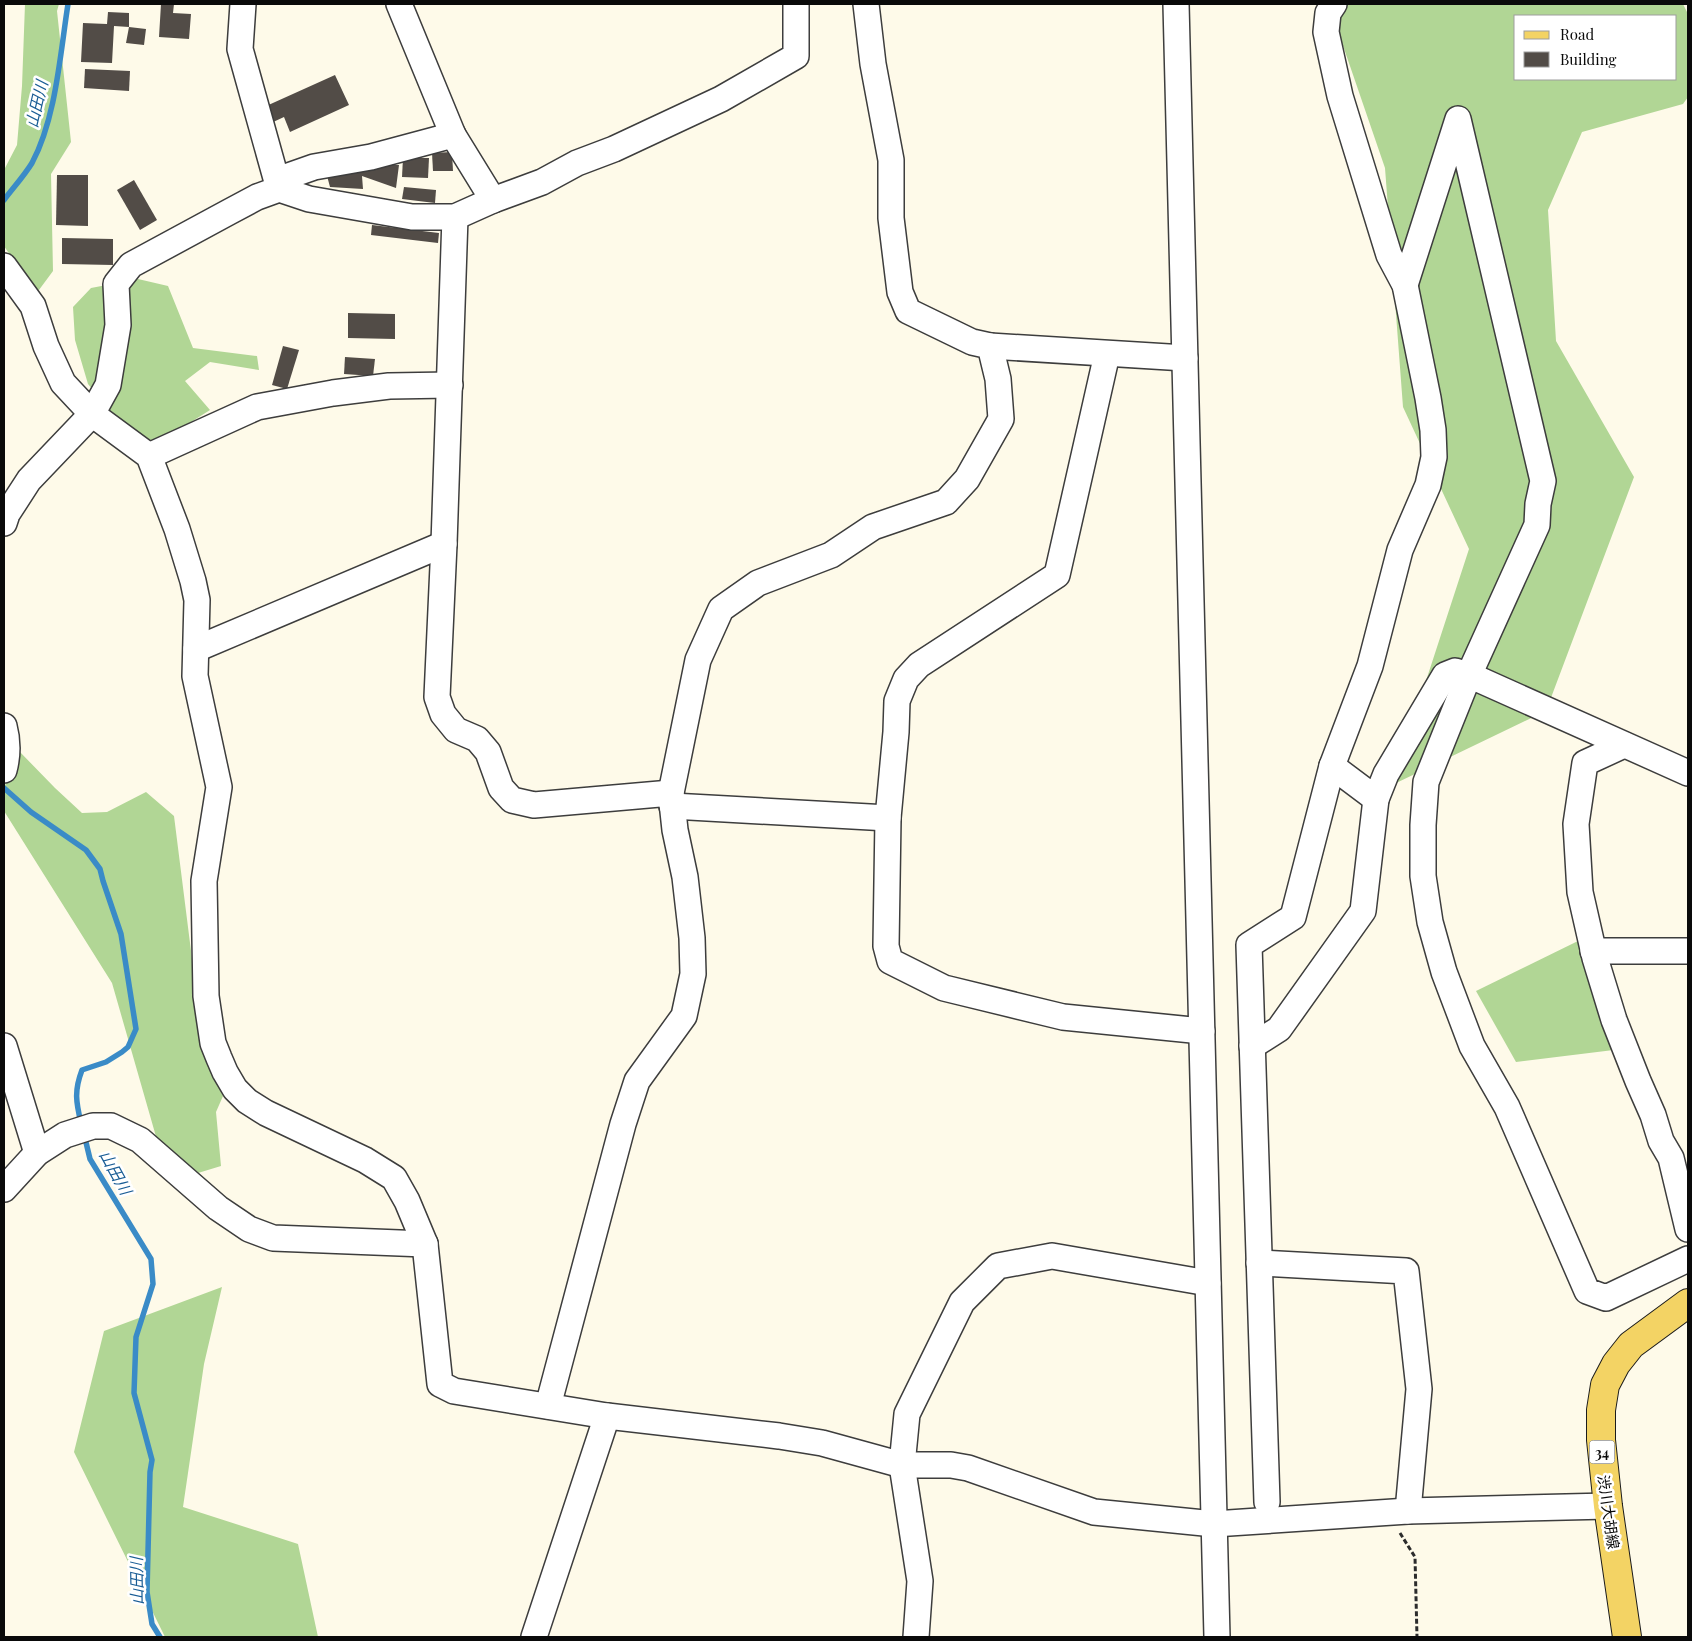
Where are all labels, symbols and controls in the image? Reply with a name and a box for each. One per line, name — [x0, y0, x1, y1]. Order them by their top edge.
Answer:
legend — [1514, 15, 1677, 80]
text: Road — [1560, 24, 1594, 44]
text: Building — [1560, 49, 1617, 69]
water label: 山田川 — [20, 76, 52, 130]
water label: 山田川 — [95, 1146, 138, 1200]
road number: 34 — [1590, 1440, 1614, 1464]
street label: 渋川大胡線 — [1594, 1473, 1624, 1551]
water label: 山田川 — [125, 1555, 147, 1605]

